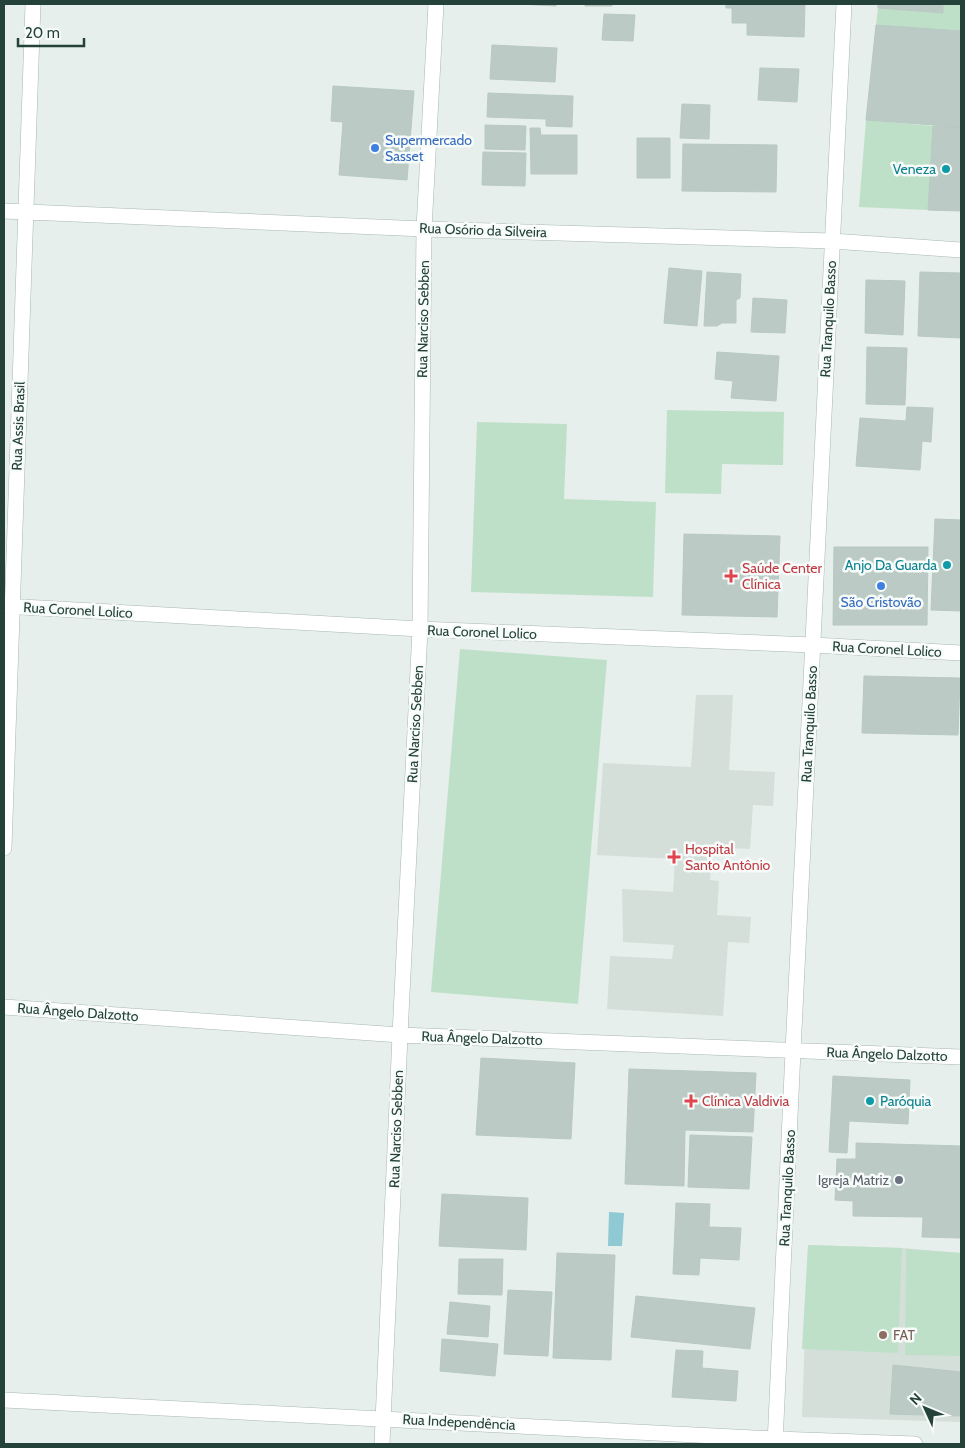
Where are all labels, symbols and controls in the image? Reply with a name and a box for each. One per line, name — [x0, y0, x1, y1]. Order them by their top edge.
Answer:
scale bar — [18, 15, 84, 47]
text: 20 m — [25, 24, 60, 42]
place label: Supermercado Sasset — [385, 131, 472, 165]
marker: Supermercado Sasset — [369, 142, 381, 154]
place label: Veneza — [893, 160, 936, 178]
marker: Veneza — [940, 163, 952, 175]
street label: Rua Osório da Silveira — [419, 219, 547, 241]
street label: Rua Narciso Sebben — [413, 260, 433, 378]
street label: Rua Tranquilo Basso — [816, 260, 840, 378]
street label: Rua Assis Brasil — [7, 381, 29, 471]
place label: Anjo Da Guarda — [845, 556, 937, 574]
place label: Saúde Center Clínica — [742, 559, 822, 593]
marker: Anjo Da Guarda — [941, 559, 953, 571]
marker: Saúde Center Clínica — [724, 569, 738, 583]
marker: São Cristovão — [875, 580, 887, 592]
place label: São Cristovão — [841, 593, 922, 611]
street label: Rua Coronel Lolico — [23, 598, 134, 622]
street label: Rua Coronel Lolico — [427, 621, 537, 643]
street label: Rua Coronel Lolico — [832, 637, 943, 661]
street label: Rua Narciso Sebben — [403, 664, 427, 783]
street label: Rua Tranquilo Basso — [797, 665, 821, 783]
place label: Hospital Santo Antônio — [685, 840, 771, 874]
marker: Hospital Santo Antônio — [667, 850, 681, 864]
street label: Rua Ângelo Dalzotto — [17, 999, 139, 1025]
street label: Rua Ângelo Dalzotto — [421, 1027, 543, 1049]
street label: Rua Ângelo Dalzotto — [826, 1043, 948, 1065]
street label: Rua Narciso Sebben — [385, 1070, 407, 1188]
place label: Clínica Valdivia — [702, 1092, 789, 1110]
place label: Paróquia — [880, 1092, 932, 1110]
marker: Clínica Valdivia — [684, 1094, 698, 1108]
marker: Paróquia — [864, 1095, 876, 1107]
street label: Rua Tranquilo Basso — [775, 1129, 799, 1247]
place label: Igreja Matriz — [818, 1171, 889, 1189]
marker: Igreja Matriz — [893, 1174, 905, 1186]
place label: FAT — [893, 1326, 915, 1344]
marker: FAT — [877, 1329, 889, 1341]
north arrow — [900, 1383, 950, 1433]
text: N — [906, 1389, 926, 1409]
street label: Rua Independência — [402, 1410, 516, 1434]

